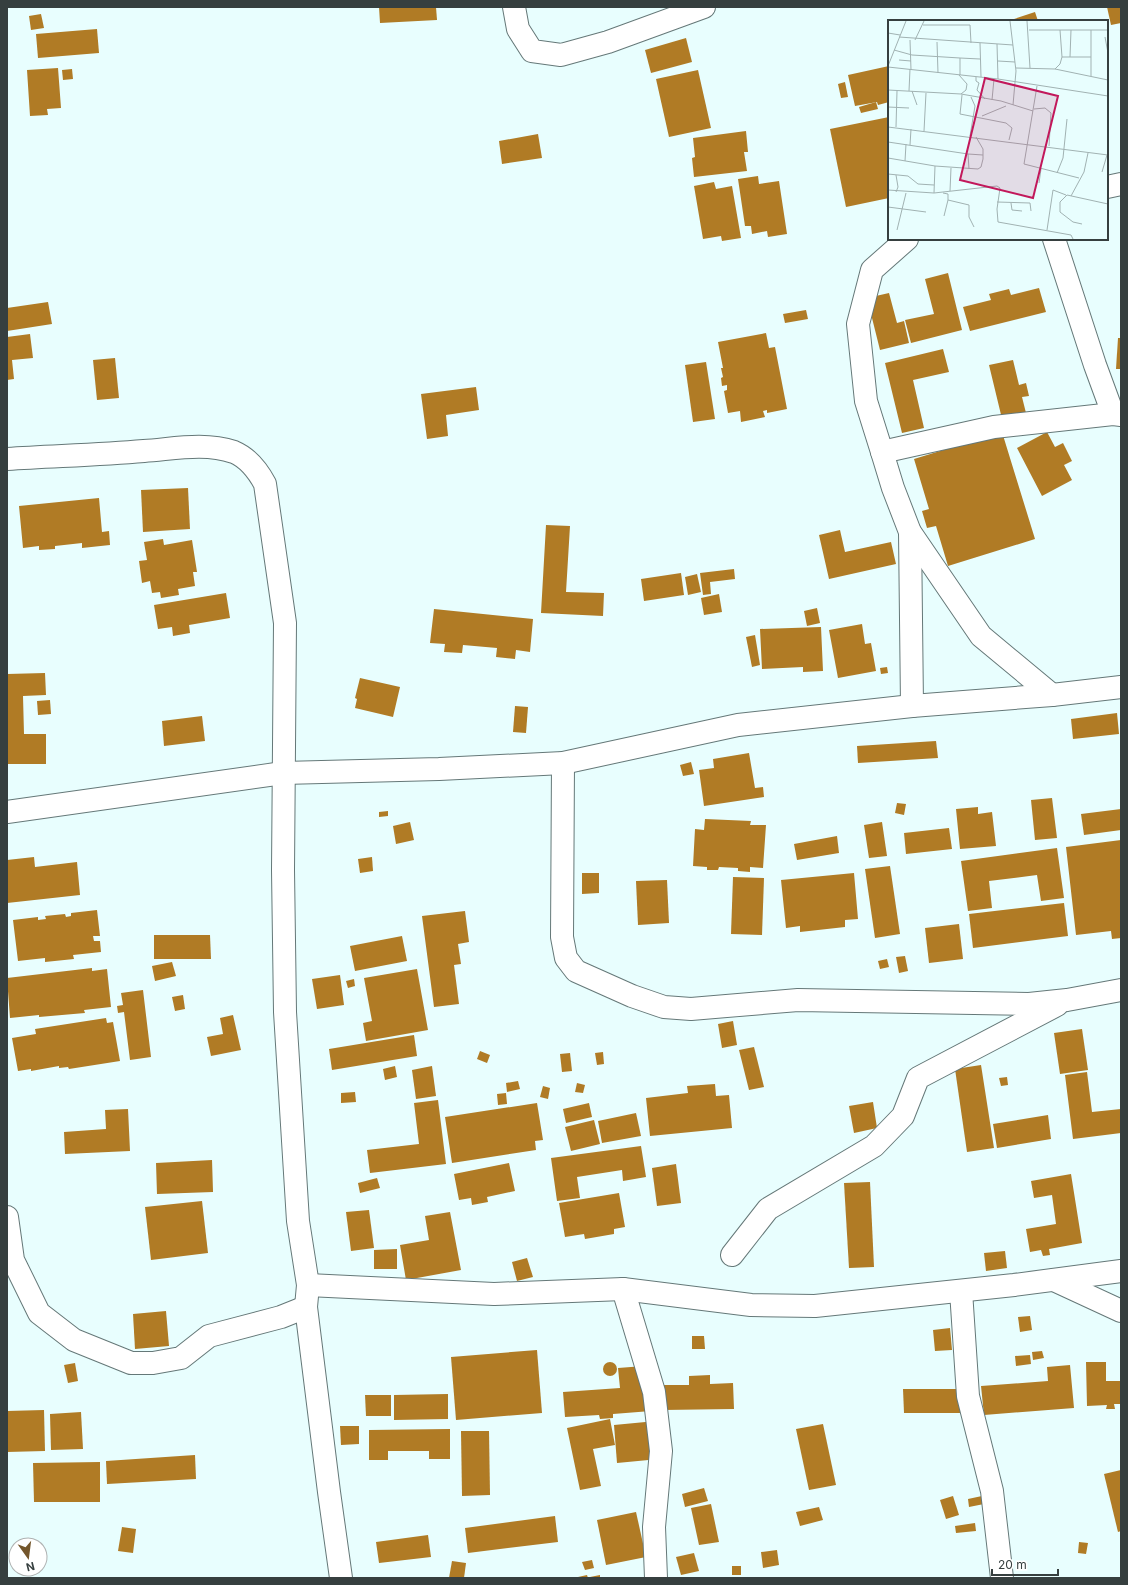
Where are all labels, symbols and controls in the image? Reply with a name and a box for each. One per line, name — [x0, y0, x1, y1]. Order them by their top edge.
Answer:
inset map — [888, 20, 1108, 240]
north arrow — [8, 1537, 48, 1577]
scale bar — [992, 1551, 1058, 1577]
text: 20 m — [998, 1557, 1027, 1572]
text: N — [25, 1559, 36, 1575]

